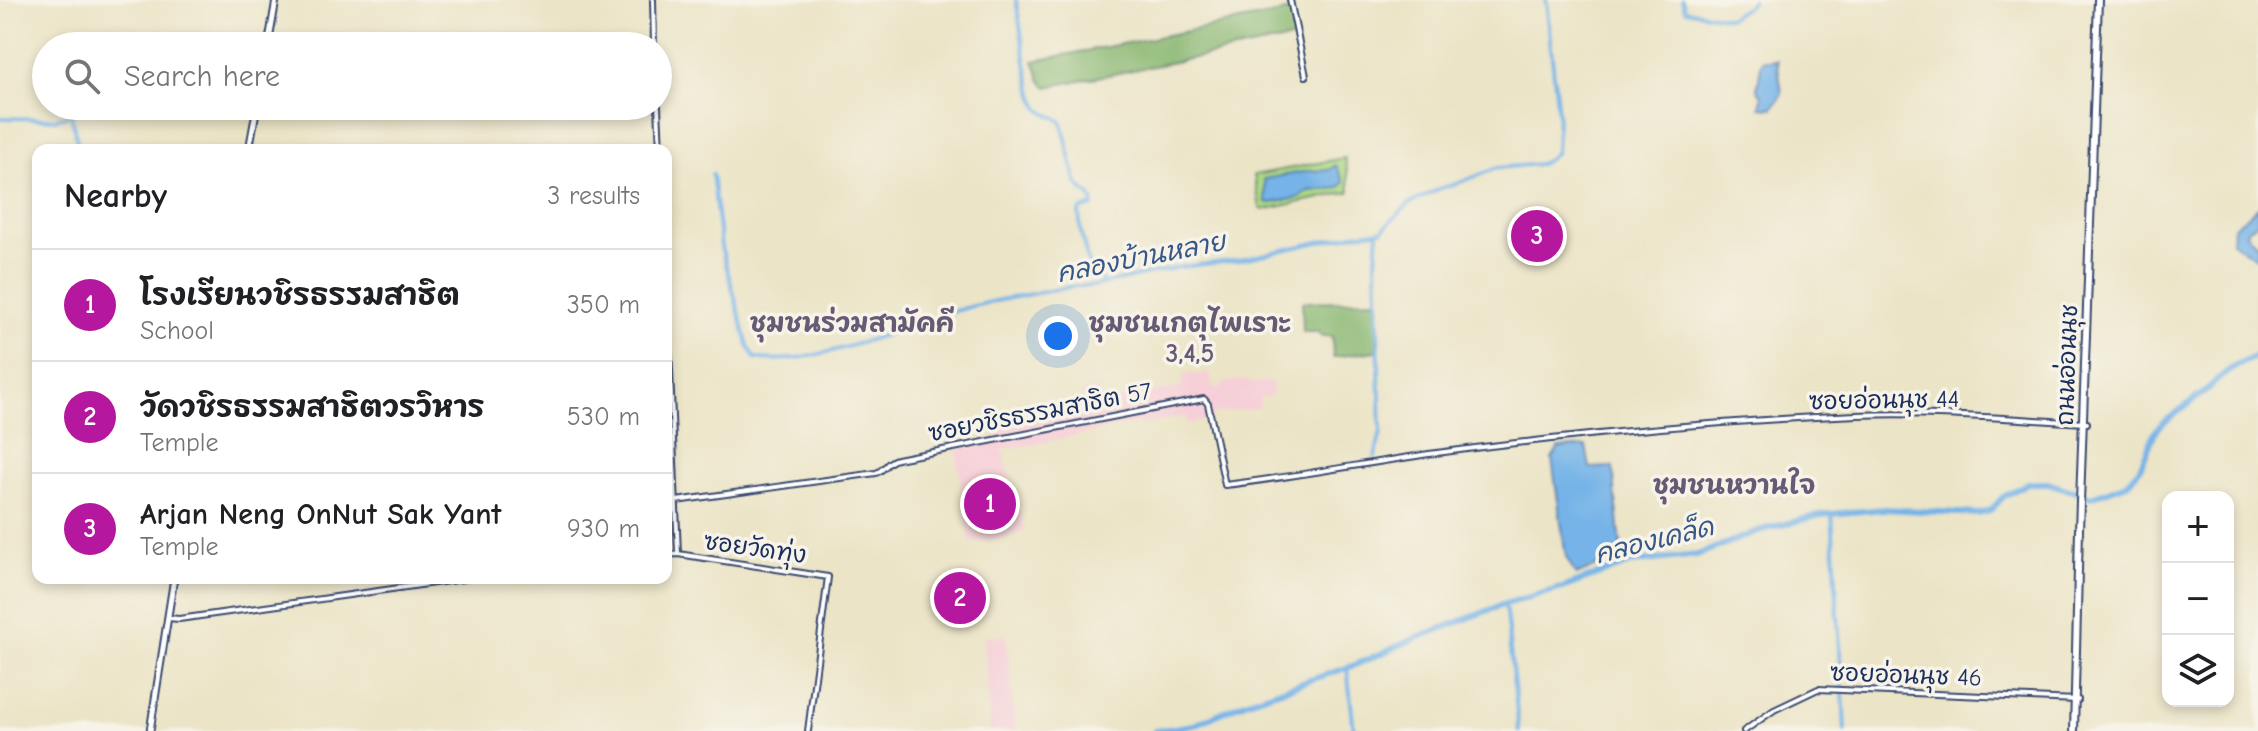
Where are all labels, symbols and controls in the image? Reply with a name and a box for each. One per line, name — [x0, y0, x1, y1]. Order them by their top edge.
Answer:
search box — [32, 32, 672, 120]
icon: search — [60, 54, 104, 98]
text: Search here — [124, 59, 280, 94]
text: Nearby — [64, 176, 167, 216]
text: 3 results — [547, 181, 640, 211]
pin: 3 — [1511, 206, 1563, 266]
water label: คลองบ้านหลาย — [1054, 224, 1231, 289]
text: โรงเรียนวชิรธรรมสาธิต — [140, 278, 460, 313]
text: 1 — [85, 290, 95, 320]
text: 350 m — [567, 290, 640, 320]
street label: ถนนอ่อนนุช — [2050, 304, 2087, 426]
district label: ชุมชนเกตุไพเราะ 3,4,5 — [1089, 305, 1291, 369]
district label: ชุมชนร่วมสามัคคี — [750, 306, 954, 343]
text: School — [140, 316, 214, 346]
your location — [1038, 316, 1078, 356]
street label: ซอยวชิรธรรมสาธิต 57 — [926, 377, 1154, 447]
street label: ซอยอ่อนนุช 44 — [1809, 384, 1960, 419]
text: วัดวชิรธรรมสาธิตวรวิหาร — [140, 390, 485, 425]
text: 2 — [84, 402, 96, 432]
text: 530 m — [567, 402, 640, 432]
text: Temple — [140, 428, 219, 458]
district label: ชุมชนหวานใจ — [1653, 467, 1815, 505]
pin: 1 — [964, 474, 1016, 534]
map controls — [2162, 491, 2234, 707]
button: + — [2162, 491, 2234, 563]
text: Arjan Neng OnNut Sak Yant — [140, 497, 501, 532]
water label: คลองเคล็ด — [1591, 509, 1718, 570]
text: 3 — [84, 514, 96, 544]
text: 930 m — [567, 514, 640, 544]
street label: ซอยวัดทุ่ง — [701, 526, 808, 573]
text: Temple — [140, 532, 219, 562]
button: − — [2162, 563, 2234, 635]
pin: 2 — [934, 568, 986, 628]
button: layers — [2162, 635, 2234, 707]
street label: ซอยอ่อนนุช 46 — [1829, 657, 1982, 696]

